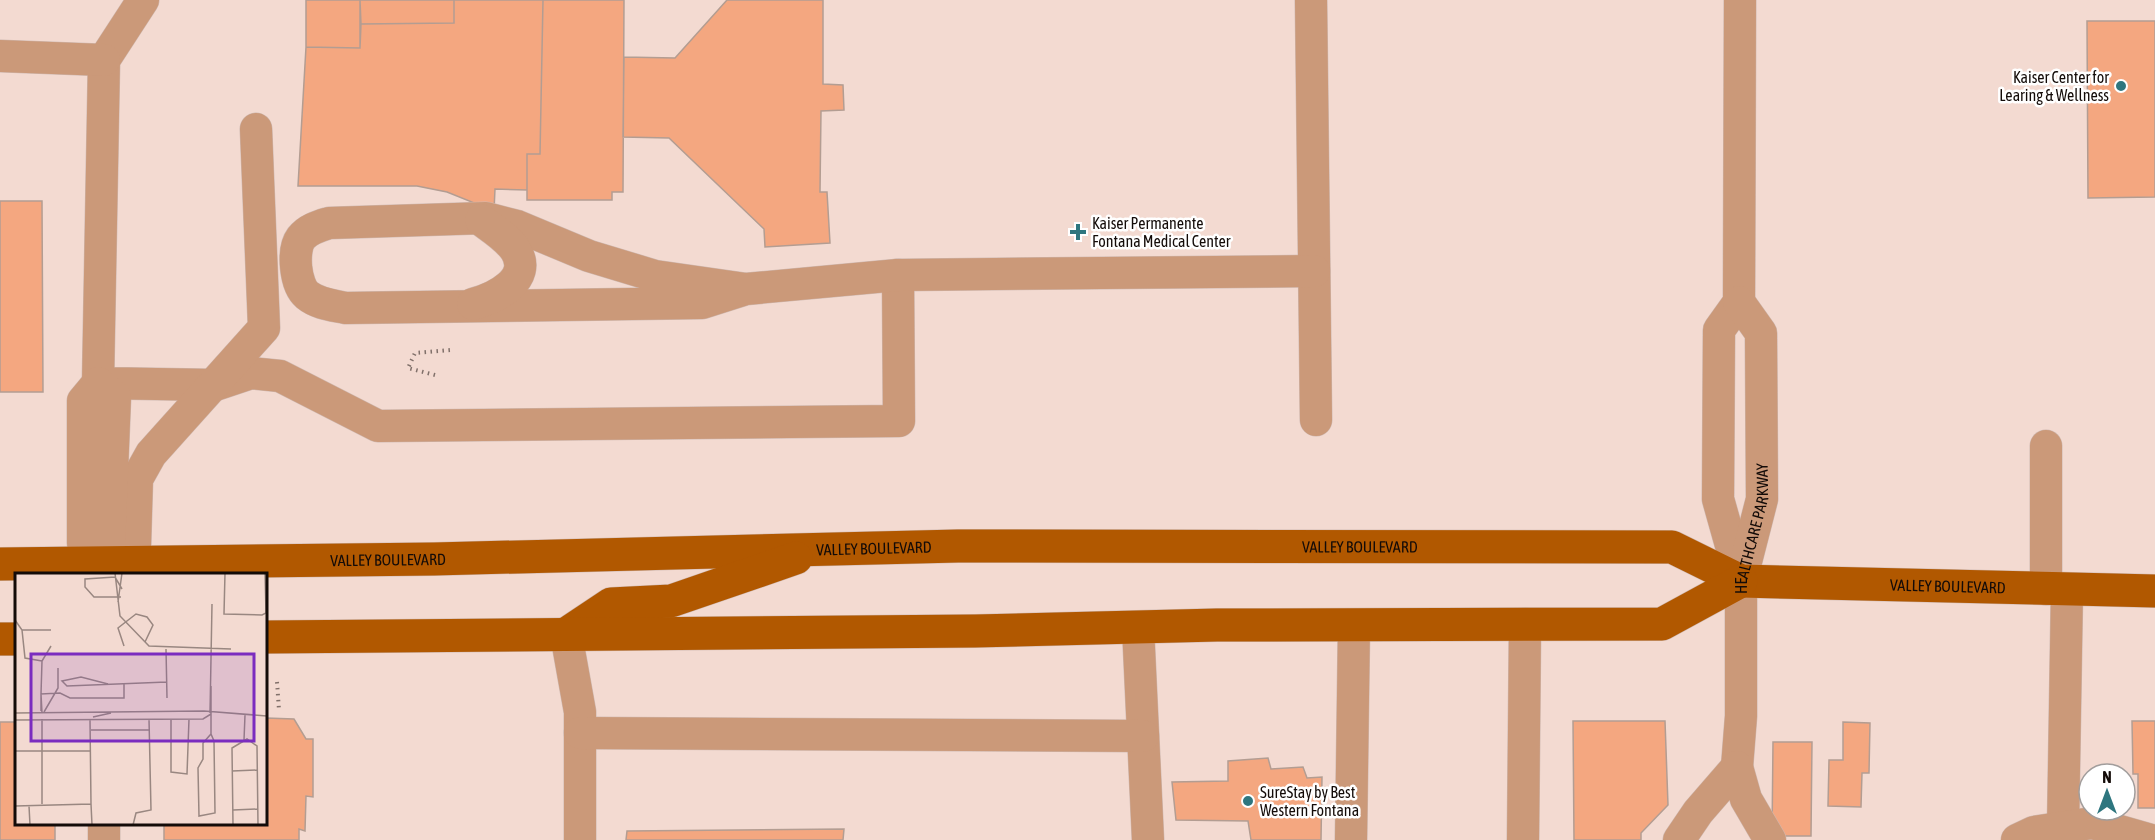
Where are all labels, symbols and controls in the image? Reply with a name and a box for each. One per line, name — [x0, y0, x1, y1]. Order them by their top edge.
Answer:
place label: Kaiser Center for Learing & Wellness — [1999, 68, 2109, 105]
marker: Kaiser Center for Learing & Wellness — [2114, 79, 2128, 93]
place label: Kaiser Permanente Fontana Medical Center — [1092, 214, 1231, 250]
marker: Kaiser Permanente Fontana Medical Center — [1069, 223, 1087, 241]
street label: HEALTHCARE PARKWAY — [1732, 462, 1771, 594]
street label: VALLEY BOULEVARD — [1302, 537, 1418, 556]
street label: VALLEY BOULEVARD — [816, 538, 932, 559]
street label: VALLEY BOULEVARD — [330, 550, 446, 569]
inset map — [15, 573, 267, 825]
street label: VALLEY BOULEVARD — [1890, 576, 2006, 596]
north arrow — [2077, 762, 2137, 822]
text: N — [2102, 768, 2112, 786]
place label: SureStay by Best Western Fontana — [1260, 783, 1359, 819]
marker: SureStay by Best Western Fontana — [1241, 794, 1255, 808]

